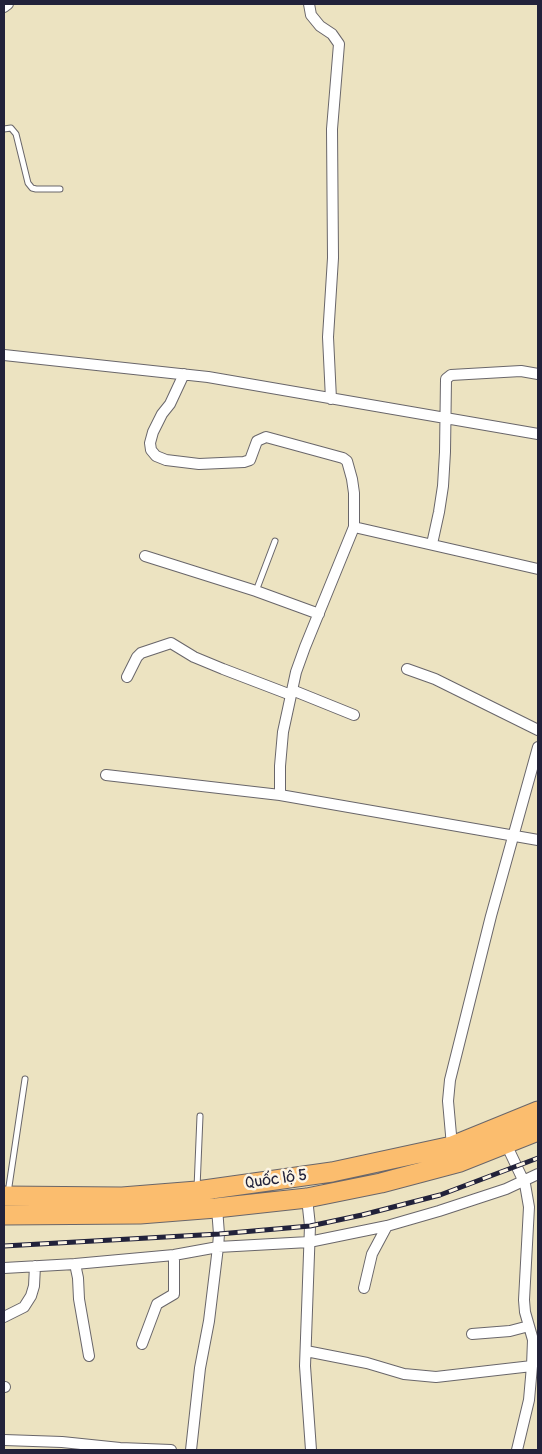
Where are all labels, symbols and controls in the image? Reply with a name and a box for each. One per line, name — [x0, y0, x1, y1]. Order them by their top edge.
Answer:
street label: Quốc lộ 5 — [244, 1166, 308, 1194]

